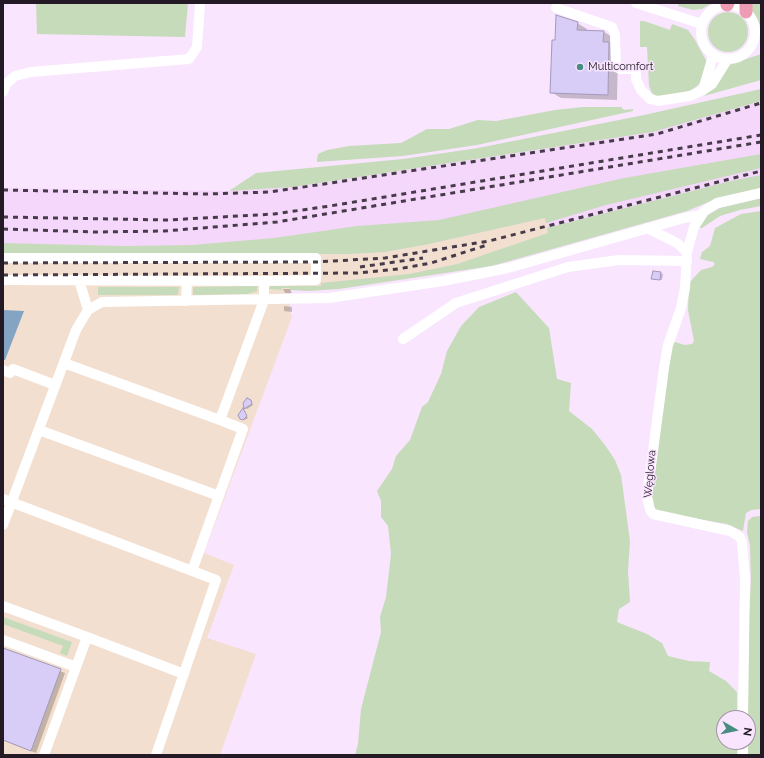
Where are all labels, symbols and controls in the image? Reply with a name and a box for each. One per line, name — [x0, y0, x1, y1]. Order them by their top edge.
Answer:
place label: Multicomfort — [588, 60, 653, 74]
marker: Multicomfort — [575, 62, 585, 72]
street label: Węglowa — [641, 449, 659, 499]
north arrow — [716, 710, 756, 750]
text: N — [740, 727, 754, 737]

